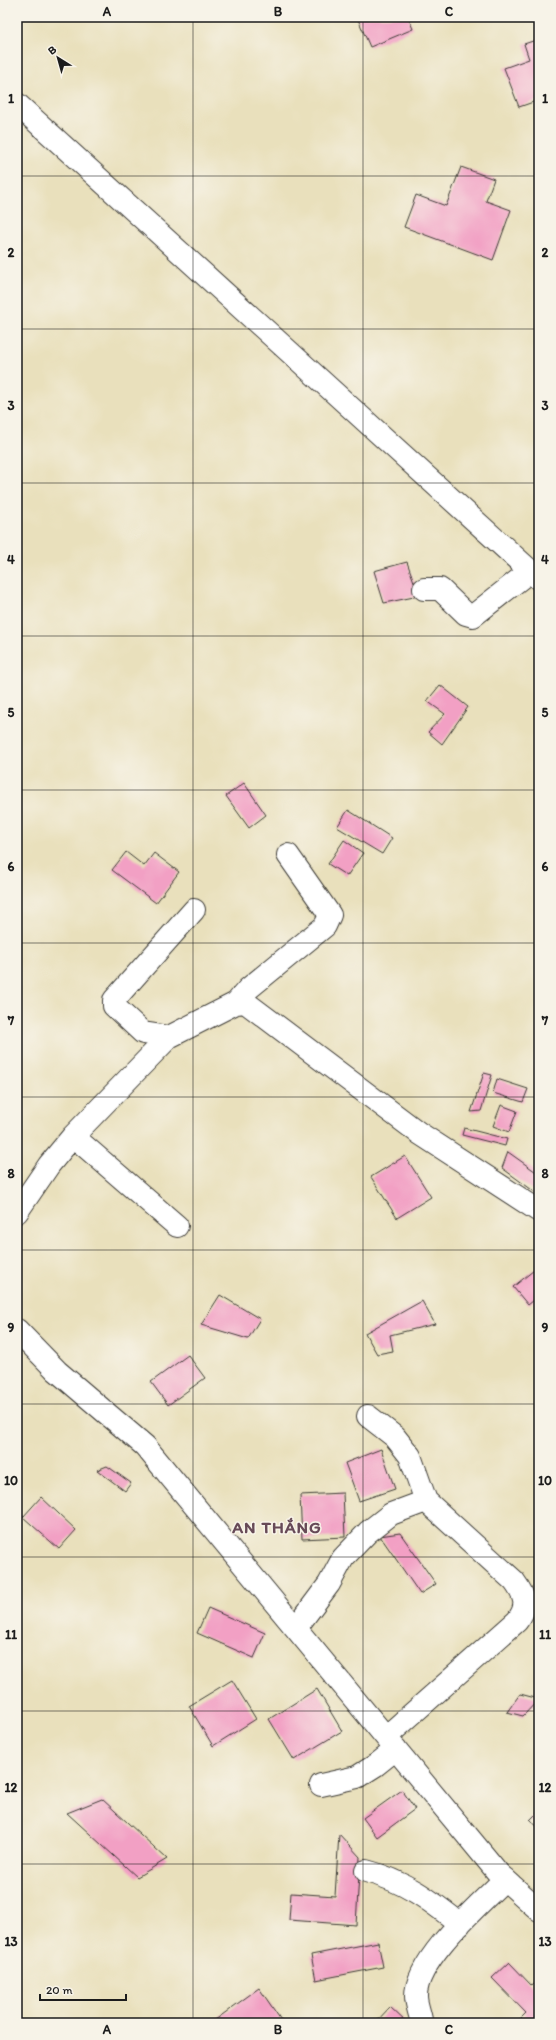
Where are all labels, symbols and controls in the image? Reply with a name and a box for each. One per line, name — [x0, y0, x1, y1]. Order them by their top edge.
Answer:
text: A — [102, 4, 112, 19]
text: B — [274, 4, 283, 19]
text: C — [445, 4, 454, 19]
north arrow — [38, 38, 78, 78]
text: B — [46, 43, 59, 58]
text: 1 — [8, 91, 14, 106]
text: 1 — [542, 91, 548, 106]
text: 2 — [8, 245, 15, 260]
text: 2 — [542, 245, 549, 260]
text: 3 — [7, 398, 15, 413]
text: 3 — [541, 398, 549, 413]
text: 4 — [7, 552, 15, 567]
text: 4 — [541, 552, 549, 567]
text: 5 — [8, 705, 15, 720]
text: 5 — [542, 705, 549, 720]
text: 6 — [8, 859, 15, 874]
text: 6 — [542, 859, 549, 874]
text: 7 — [7, 1013, 15, 1028]
text: 7 — [541, 1013, 549, 1028]
text: 8 — [7, 1166, 15, 1181]
text: 8 — [541, 1166, 549, 1181]
text: 9 — [8, 1320, 15, 1335]
text: 9 — [542, 1320, 549, 1335]
text: 10 — [4, 1473, 18, 1488]
text: 10 — [538, 1473, 552, 1488]
district label: AN THẮNG — [231, 1517, 322, 1537]
text: 11 — [5, 1627, 17, 1642]
text: 11 — [539, 1627, 551, 1642]
text: 12 — [5, 1780, 18, 1795]
text: 12 — [539, 1780, 552, 1795]
text: 13 — [4, 1934, 18, 1949]
text: 13 — [538, 1934, 552, 1949]
scale bar — [40, 1976, 126, 2002]
text: 20 m — [46, 1983, 73, 1997]
text: A — [102, 2022, 112, 2037]
text: B — [274, 2022, 283, 2037]
text: C — [445, 2022, 454, 2037]

